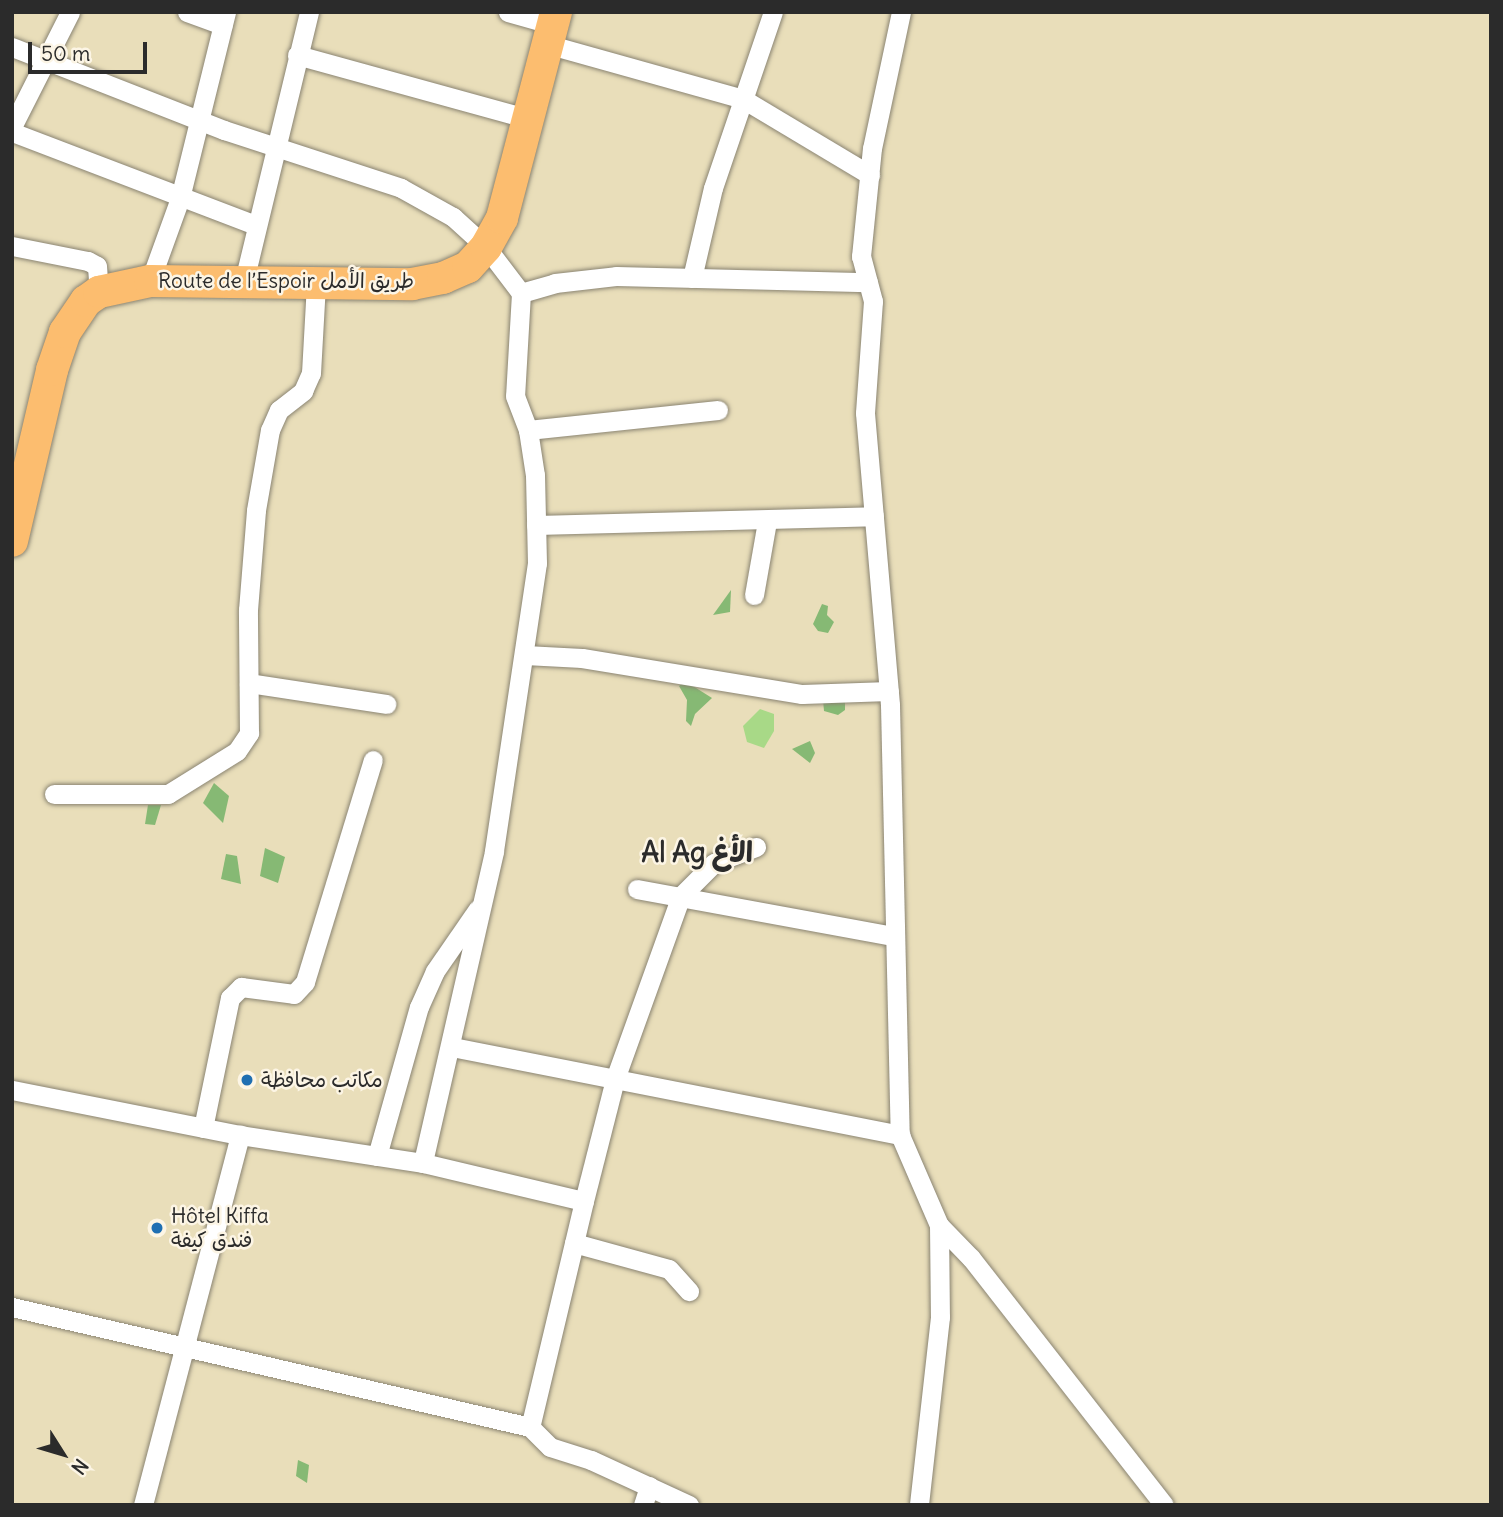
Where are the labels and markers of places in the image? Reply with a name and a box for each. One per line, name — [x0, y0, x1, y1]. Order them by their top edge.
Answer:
place label: مكاتب محافظة — [261, 1067, 383, 1093]
marker: مكاتب محافظة — [239, 1072, 255, 1088]
place label: Hôtel Kiffa فندق كيفة — [171, 1203, 269, 1253]
marker: Hôtel Kiffa فندق كيفة — [149, 1220, 165, 1236]

